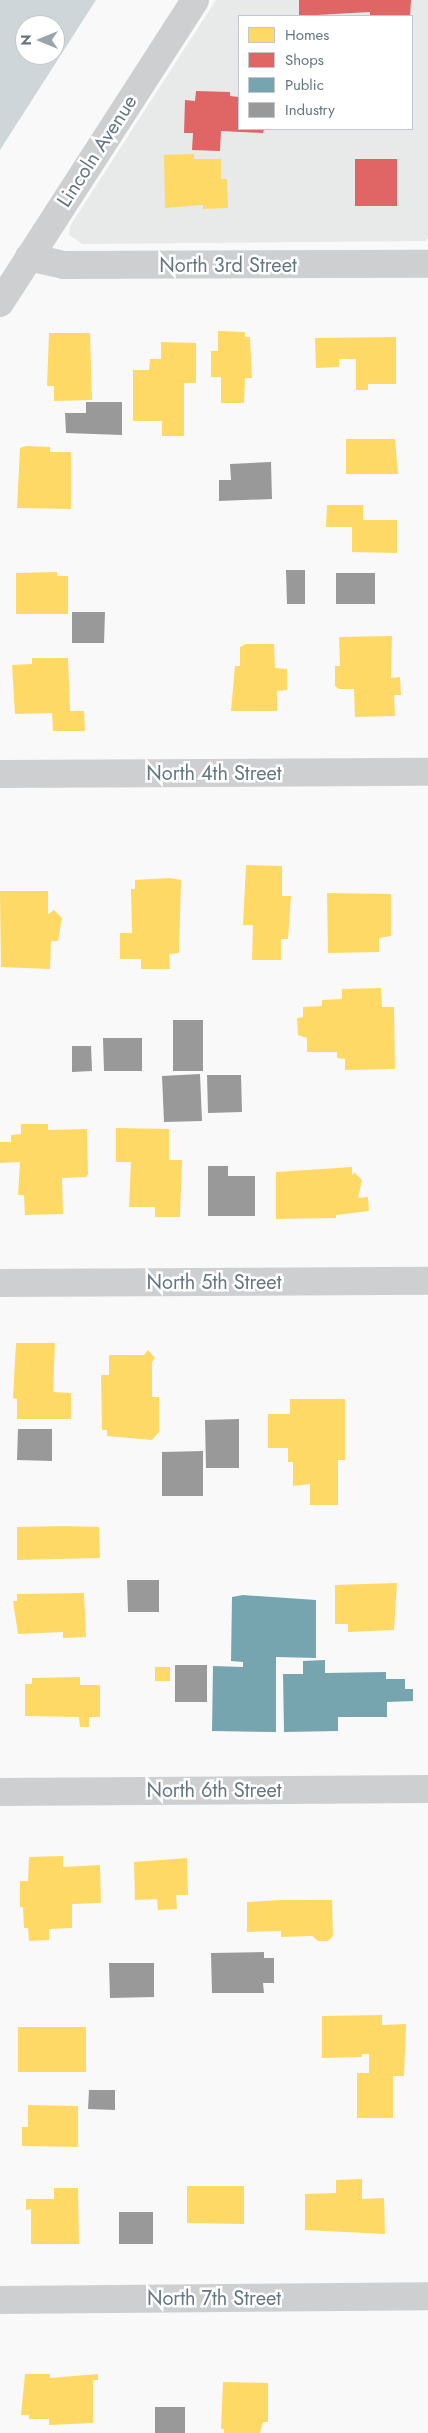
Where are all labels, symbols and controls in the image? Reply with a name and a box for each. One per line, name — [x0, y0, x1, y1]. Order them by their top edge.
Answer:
north arrow — [15, 15, 65, 65]
legend — [238, 15, 413, 130]
text: Homes — [285, 24, 329, 46]
text: N — [16, 34, 36, 46]
text: Shops — [285, 49, 324, 71]
text: Public — [285, 74, 324, 96]
street label: Lincoln Avenue — [52, 91, 142, 211]
text: Industry — [285, 99, 335, 121]
street label: North 3rd Street — [159, 253, 297, 277]
street label: North 4th Street — [146, 761, 282, 785]
street label: North 5th Street — [147, 1270, 281, 1294]
street label: North 6th Street — [146, 1778, 282, 1802]
street label: North 7th Street — [147, 2286, 281, 2310]

